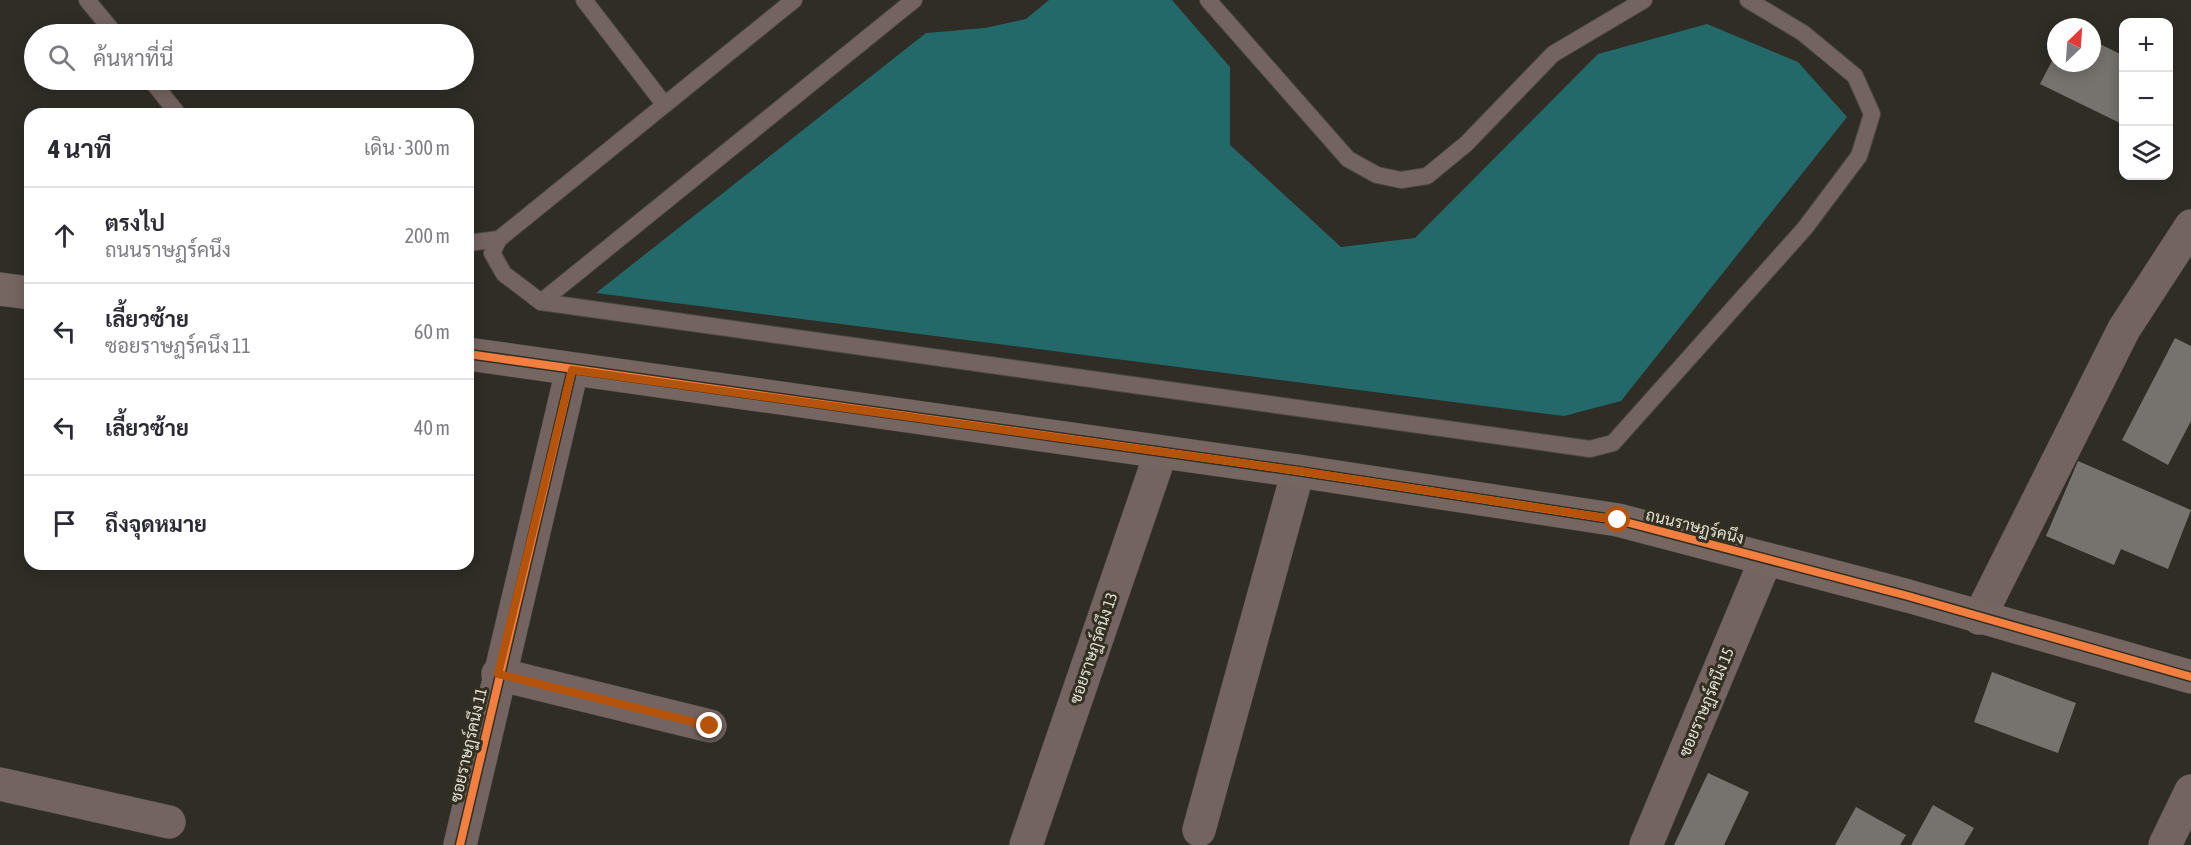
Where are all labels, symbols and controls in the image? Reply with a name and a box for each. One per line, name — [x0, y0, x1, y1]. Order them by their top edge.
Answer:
north arrow — [2047, 18, 2101, 72]
map controls — [2119, 18, 2173, 180]
button: + — [2119, 18, 2173, 72]
search box — [24, 24, 474, 90]
icon: search — [45, 41, 78, 74]
text: ค้นหาที่นี่ — [93, 45, 173, 71]
button: − — [2119, 72, 2173, 126]
button: layers — [2119, 126, 2173, 180]
text: 4 นาที — [48, 134, 112, 164]
text: เดิน · 300 m — [364, 136, 450, 159]
text: ตรงไป — [105, 210, 165, 236]
icon: ahead — [48, 219, 81, 252]
text: 200 m — [405, 224, 450, 247]
text: ถนนราษฏร์คนึง — [105, 238, 231, 261]
text: เลี้ยวซ้าย — [105, 306, 189, 332]
icon: left — [48, 315, 81, 348]
text: 60 m — [414, 320, 450, 343]
text: ซอยราษฏร์คนึง 11 — [105, 334, 251, 357]
icon: left — [48, 411, 81, 444]
text: เลี้ยวซ้าย — [105, 415, 189, 441]
text: 40 m — [414, 416, 450, 439]
street label: ถนนราษฏร์คนึง — [1644, 502, 1747, 549]
route start — [1604, 506, 1630, 532]
icon: arrive — [48, 507, 81, 540]
text: ถึงจุดหมาย — [105, 511, 207, 537]
street label: ซอยราษฏร์คนึง 13 — [1063, 589, 1122, 707]
street label: ซอยราษฏร์คนึง 15 — [1672, 644, 1739, 760]
street label: ซอยราษฏร์คนึง 11 — [443, 685, 492, 804]
route end — [696, 712, 722, 738]

